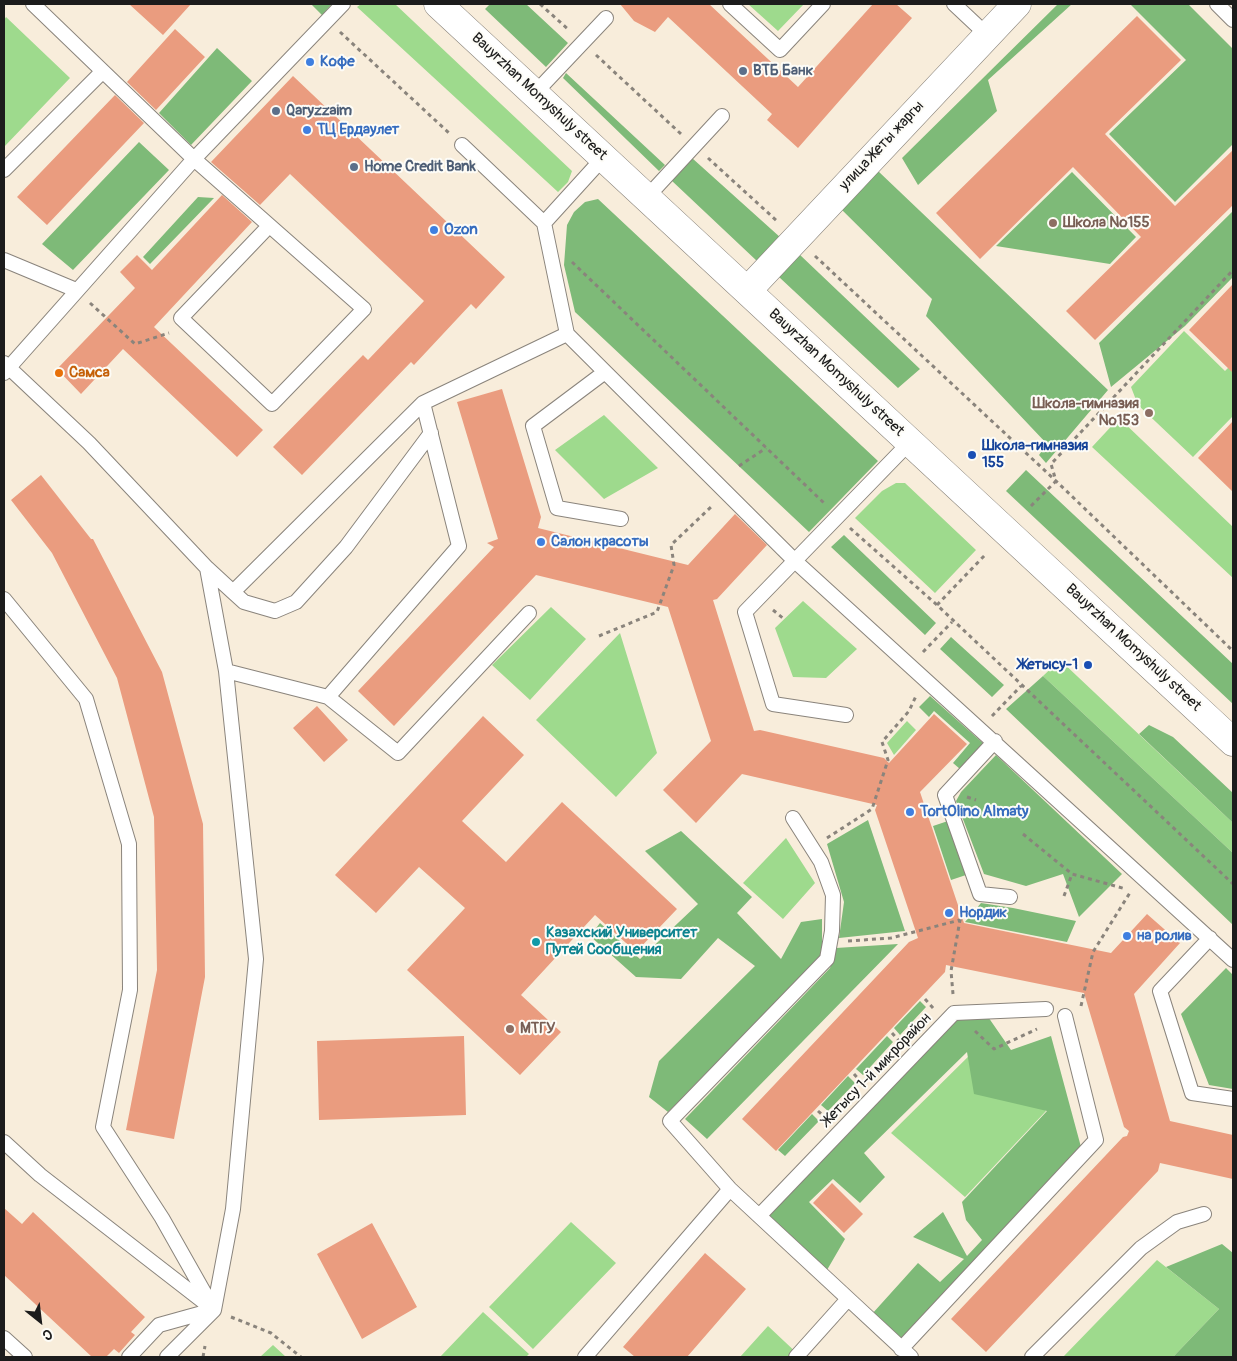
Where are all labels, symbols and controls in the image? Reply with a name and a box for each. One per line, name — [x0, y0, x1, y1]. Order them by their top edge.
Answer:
street label: Bauyrzhan Momyshuly street — [467, 29, 611, 165]
place label: Кофе — [320, 53, 355, 71]
marker: Кофе — [304, 56, 316, 68]
place label: ВТБ Банк — [753, 62, 813, 80]
marker: ВТБ Банк — [737, 65, 749, 77]
street label: улица Жеты жаргы — [836, 98, 928, 194]
place label: Qaryzzaim — [286, 102, 352, 120]
marker: Qaryzzaim — [270, 105, 282, 117]
place label: ТЦ Ердаулет — [317, 121, 399, 139]
marker: ТЦ Ердаулет — [301, 124, 313, 136]
place label: Home Credit Bank — [364, 158, 476, 176]
marker: Home Credit Bank — [348, 161, 360, 173]
place label: Школа №155 — [1063, 214, 1150, 232]
marker: Школа №155 — [1047, 217, 1059, 229]
place label: Ozon — [444, 221, 478, 239]
marker: Ozon — [428, 224, 440, 236]
street label: Bauyrzhan Momyshuly street — [764, 305, 908, 441]
place label: Самса — [69, 364, 110, 382]
marker: Самса — [53, 367, 65, 379]
place label: Школа-гимназия №153 — [1033, 395, 1139, 430]
marker: Школа-гимназия №153 — [1143, 407, 1155, 419]
place label: Школа-гимназия 155 — [982, 437, 1088, 472]
marker: Школа-гимназия 155 — [966, 449, 978, 461]
place label: Салон красоты — [551, 533, 649, 551]
marker: Салон красоты — [535, 536, 547, 548]
street label: Bauyrzhan Momyshuly street — [1061, 580, 1205, 716]
place label: Жетысу-1 — [1018, 656, 1078, 674]
marker: Жетысу-1 — [1082, 659, 1094, 671]
place label: TortOlino Almaty — [920, 803, 1028, 821]
marker: TortOlino Almaty — [904, 806, 916, 818]
place label: Нордик — [959, 904, 1007, 922]
marker: Нордик — [943, 907, 955, 919]
place label: Казахский Университет Путей Сообщения — [546, 924, 698, 959]
place label: на ролив — [1137, 927, 1192, 945]
marker: на ролив — [1121, 930, 1133, 942]
marker: Казахский Университет Путей Сообщения — [530, 936, 542, 948]
street label: Жетысу 1-й микрорайон — [819, 1010, 935, 1130]
place label: МТГУ — [520, 1020, 555, 1038]
marker: МТГУ — [504, 1023, 516, 1035]
north arrow — [15, 1296, 65, 1346]
text: С — [40, 1325, 55, 1344]

